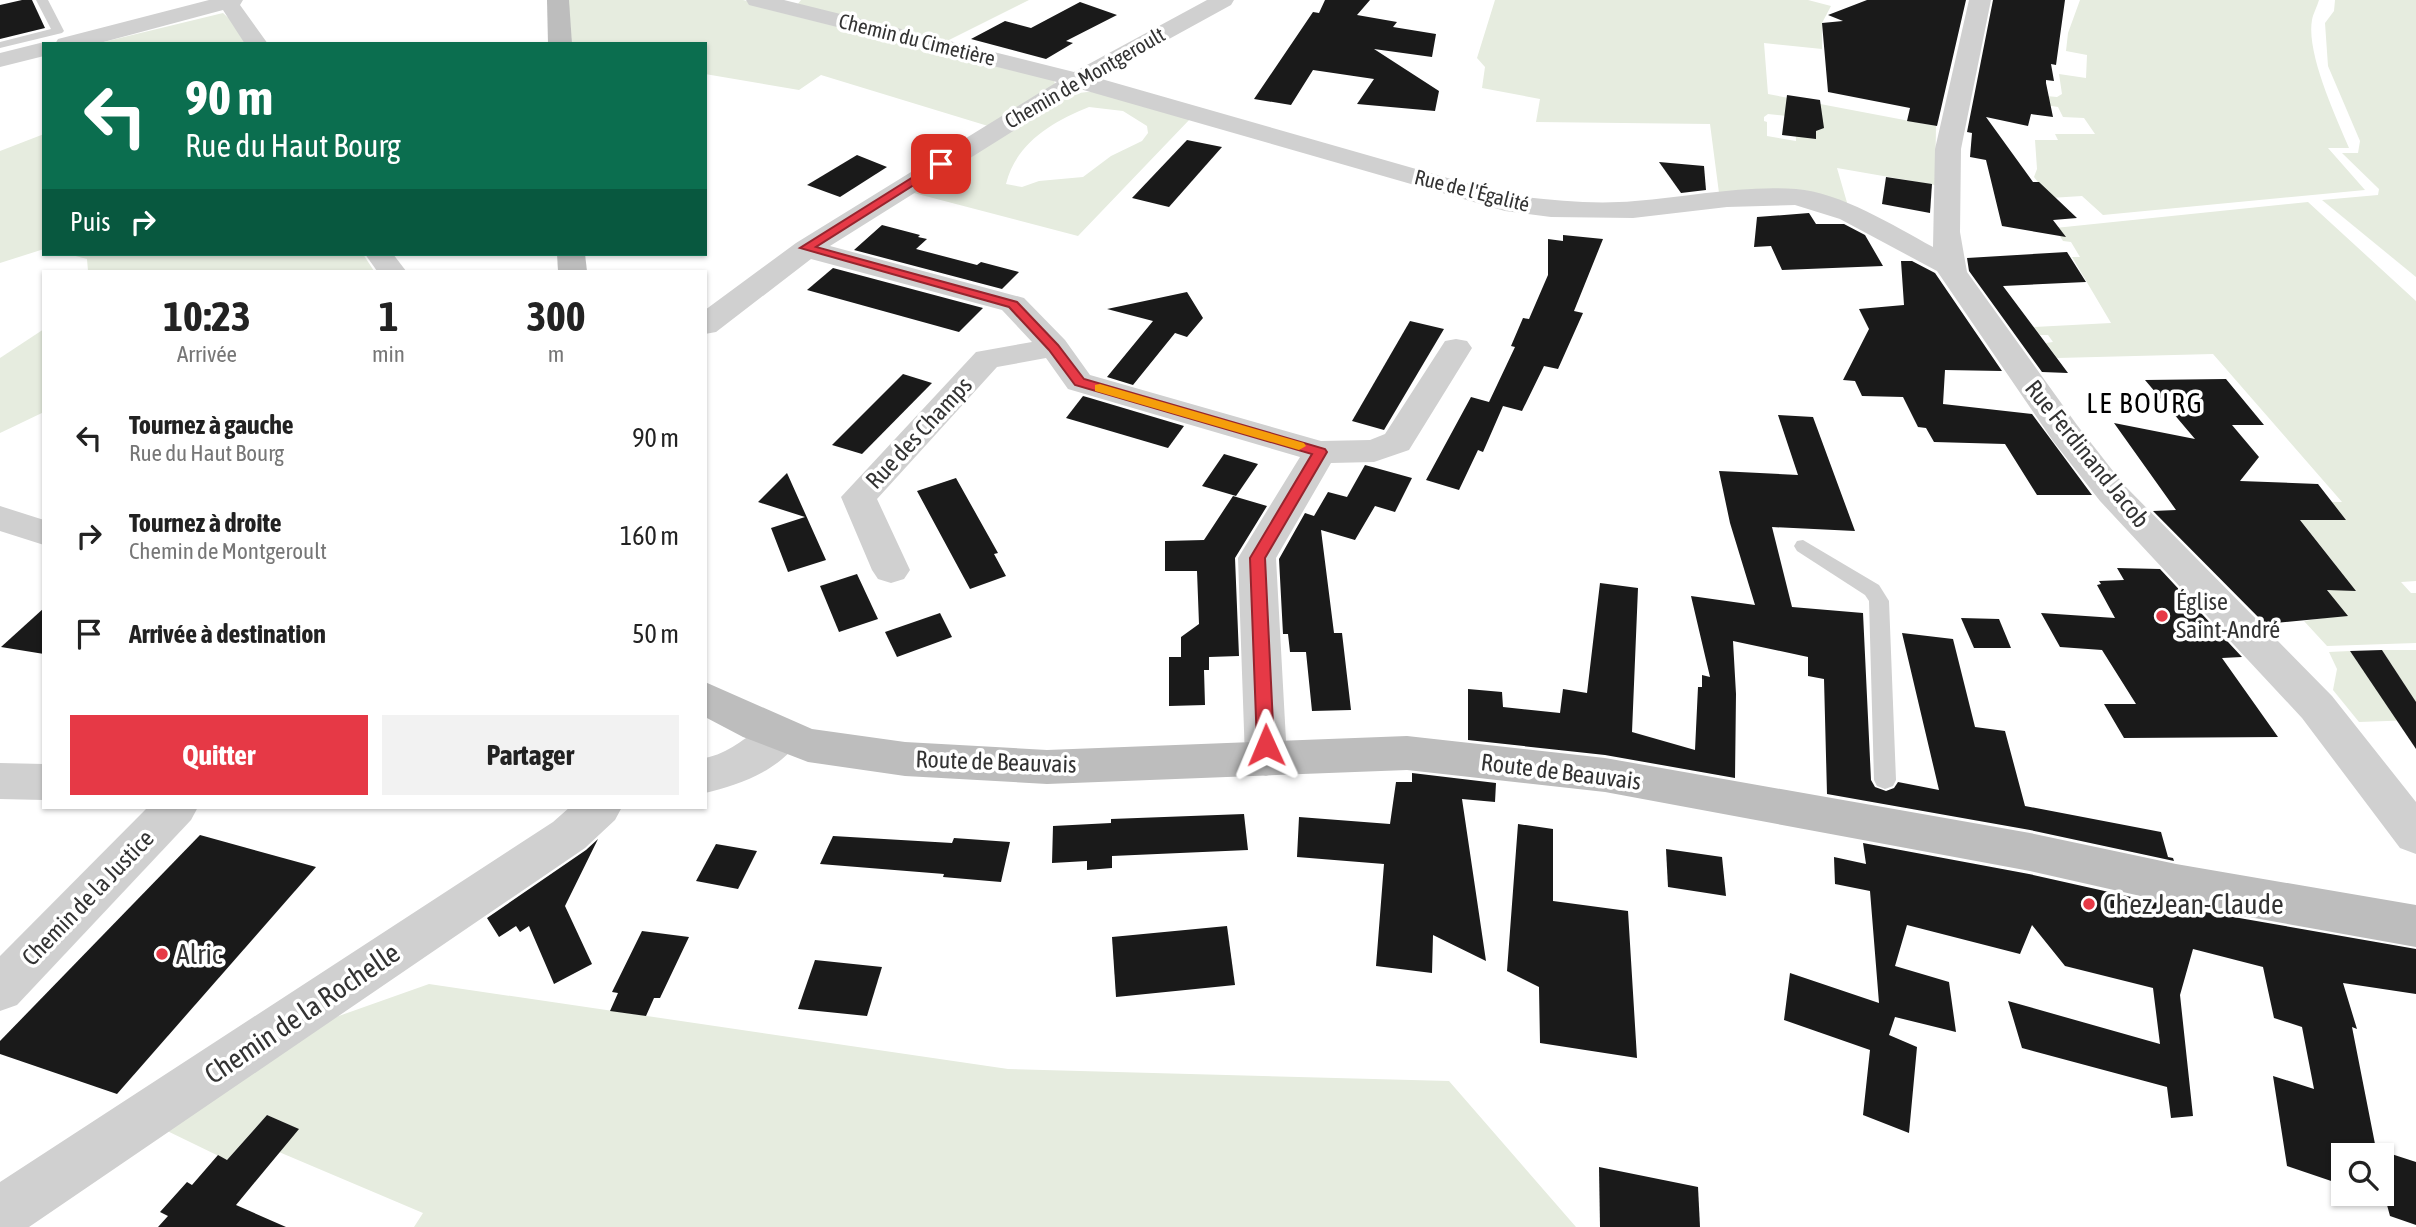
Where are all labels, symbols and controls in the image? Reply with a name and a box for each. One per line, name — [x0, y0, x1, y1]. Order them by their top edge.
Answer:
street label: Chemin du Cimetière — [837, 8, 998, 70]
street label: Chemin de Montgeroult — [1000, 22, 1169, 133]
text: 90 m — [185, 69, 273, 125]
icon: left — [70, 70, 161, 161]
text: Rue du Haut Bourg — [185, 127, 401, 164]
pin — [911, 134, 971, 194]
icon: arrive — [922, 145, 960, 183]
street label: Rue de l'Égalité — [1412, 164, 1532, 216]
icon: right — [124, 203, 162, 241]
text: Puis — [70, 207, 110, 237]
text: 10:23 — [163, 292, 251, 340]
text: 1 — [379, 292, 398, 340]
text: 300 — [526, 292, 586, 340]
text: Arrivée — [177, 341, 237, 367]
text: min — [372, 341, 405, 367]
text: m — [548, 341, 564, 367]
street label: Rue des Champs — [860, 371, 977, 494]
street label: Rue Ferdinand Jacob — [2020, 375, 2155, 533]
district label: LE BOURG — [2086, 387, 2204, 419]
text: Tournez à gauche — [129, 410, 294, 440]
icon: left — [70, 419, 108, 457]
text: 90 m — [632, 423, 679, 453]
text: Rue du Haut Bourg — [129, 440, 284, 466]
text: Tournez à droite — [129, 508, 282, 538]
icon: right — [70, 517, 108, 555]
text: 160 m — [620, 521, 679, 551]
text: Chemin de Montgeroult — [129, 538, 327, 564]
place label: Église Saint-André — [2176, 588, 2280, 643]
marker: Église Saint-André — [2154, 608, 2170, 624]
icon: arrive — [70, 615, 108, 653]
text: Arrivée à destination — [129, 619, 326, 649]
text: 50 m — [632, 619, 679, 649]
position arrow — [1229, 708, 1303, 782]
button: Quitter — [70, 715, 368, 795]
button: Partager — [382, 715, 679, 795]
street label: Route de Beauvais — [915, 745, 1077, 778]
street label: Route de Beauvais — [1479, 748, 1643, 795]
street label: Chemin de la Justice — [16, 824, 159, 971]
place label: Chez Jean-Claude — [2103, 888, 2284, 920]
marker: Chez Jean-Claude — [2081, 896, 2097, 912]
street label: Chemin de la Rochelle — [199, 936, 405, 1090]
place label: Alric — [176, 938, 223, 970]
marker: Alric — [154, 946, 170, 962]
map controls — [2331, 1143, 2394, 1206]
button: search — [2331, 1143, 2394, 1206]

